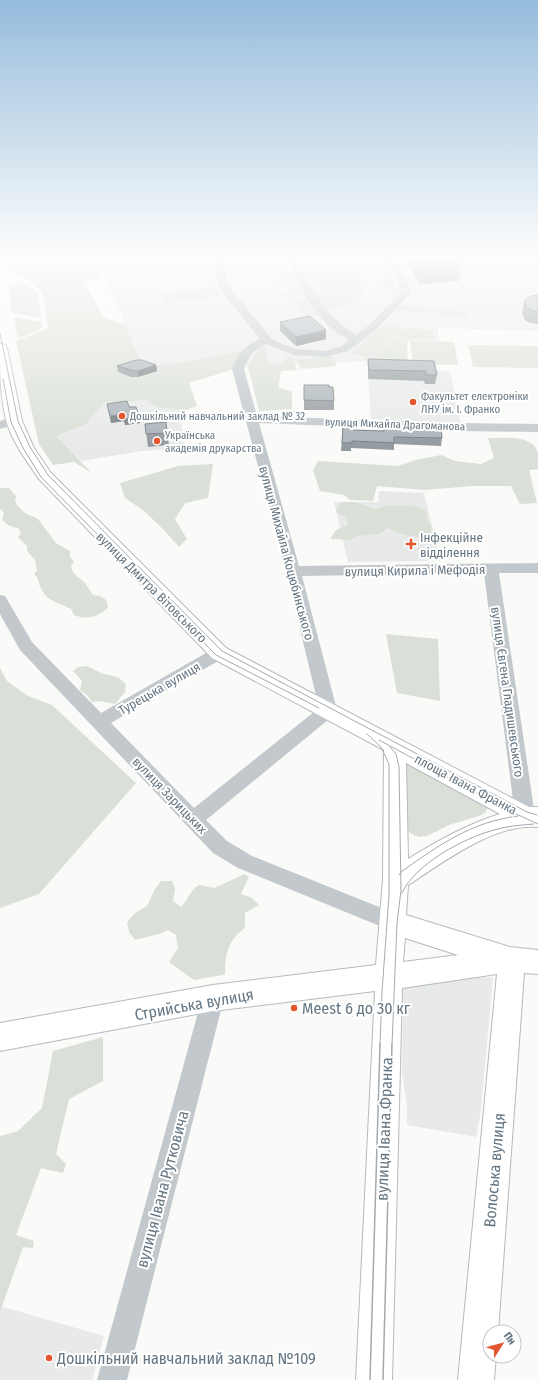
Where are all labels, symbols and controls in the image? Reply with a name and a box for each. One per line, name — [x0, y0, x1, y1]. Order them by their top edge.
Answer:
place label: Факультет електроніки ЛНУ ім. І. Франко — [421, 390, 529, 416]
marker: Факультет електроніки ЛНУ ім. І. Франко — [408, 397, 418, 407]
place label: Дошкільний навчальний заклад № 32 — [129, 410, 305, 423]
marker: Дошкільний навчальний заклад № 32 — [117, 411, 127, 421]
street label: вулиця Михайла Драгоманова — [325, 416, 465, 433]
place label: Українська академія друкарства — [164, 429, 262, 455]
marker: Українська академія друкарства — [152, 436, 162, 446]
street label: вулиця Михайла Коцюбинського — [256, 464, 317, 642]
street label: вулиця Дмитра Вітовського — [93, 529, 210, 646]
place label: Інфекційне відділення — [420, 530, 483, 560]
marker: Інфекційне відділення — [405, 538, 417, 550]
street label: вулиця Кирила і Мефодія — [345, 562, 485, 579]
street label: вулиця Євгена Гладишевського — [488, 606, 527, 778]
street label: Турецька вулиця — [116, 659, 203, 718]
street label: площа Івана Франка — [412, 751, 519, 818]
street label: вулиця Зарицьких — [129, 754, 210, 837]
street label: Стрийська вулиця — [133, 985, 255, 1024]
place label: Meest 6 до 30 кг — [302, 999, 411, 1018]
marker: Meest 6 до 30 кг — [289, 1003, 299, 1013]
street label: вулиця Івана Франка — [373, 1057, 397, 1201]
street label: вулиця Івана Рутковича — [132, 1108, 193, 1270]
street label: Волоська вулиця — [480, 1112, 509, 1228]
north arrow — [482, 1324, 522, 1364]
text: Пн — [501, 1330, 519, 1347]
place label: Дошкільний навчальний заклад №109 — [56, 1349, 316, 1368]
marker: Дошкільний навчальний заклад №109 — [44, 1353, 54, 1363]

